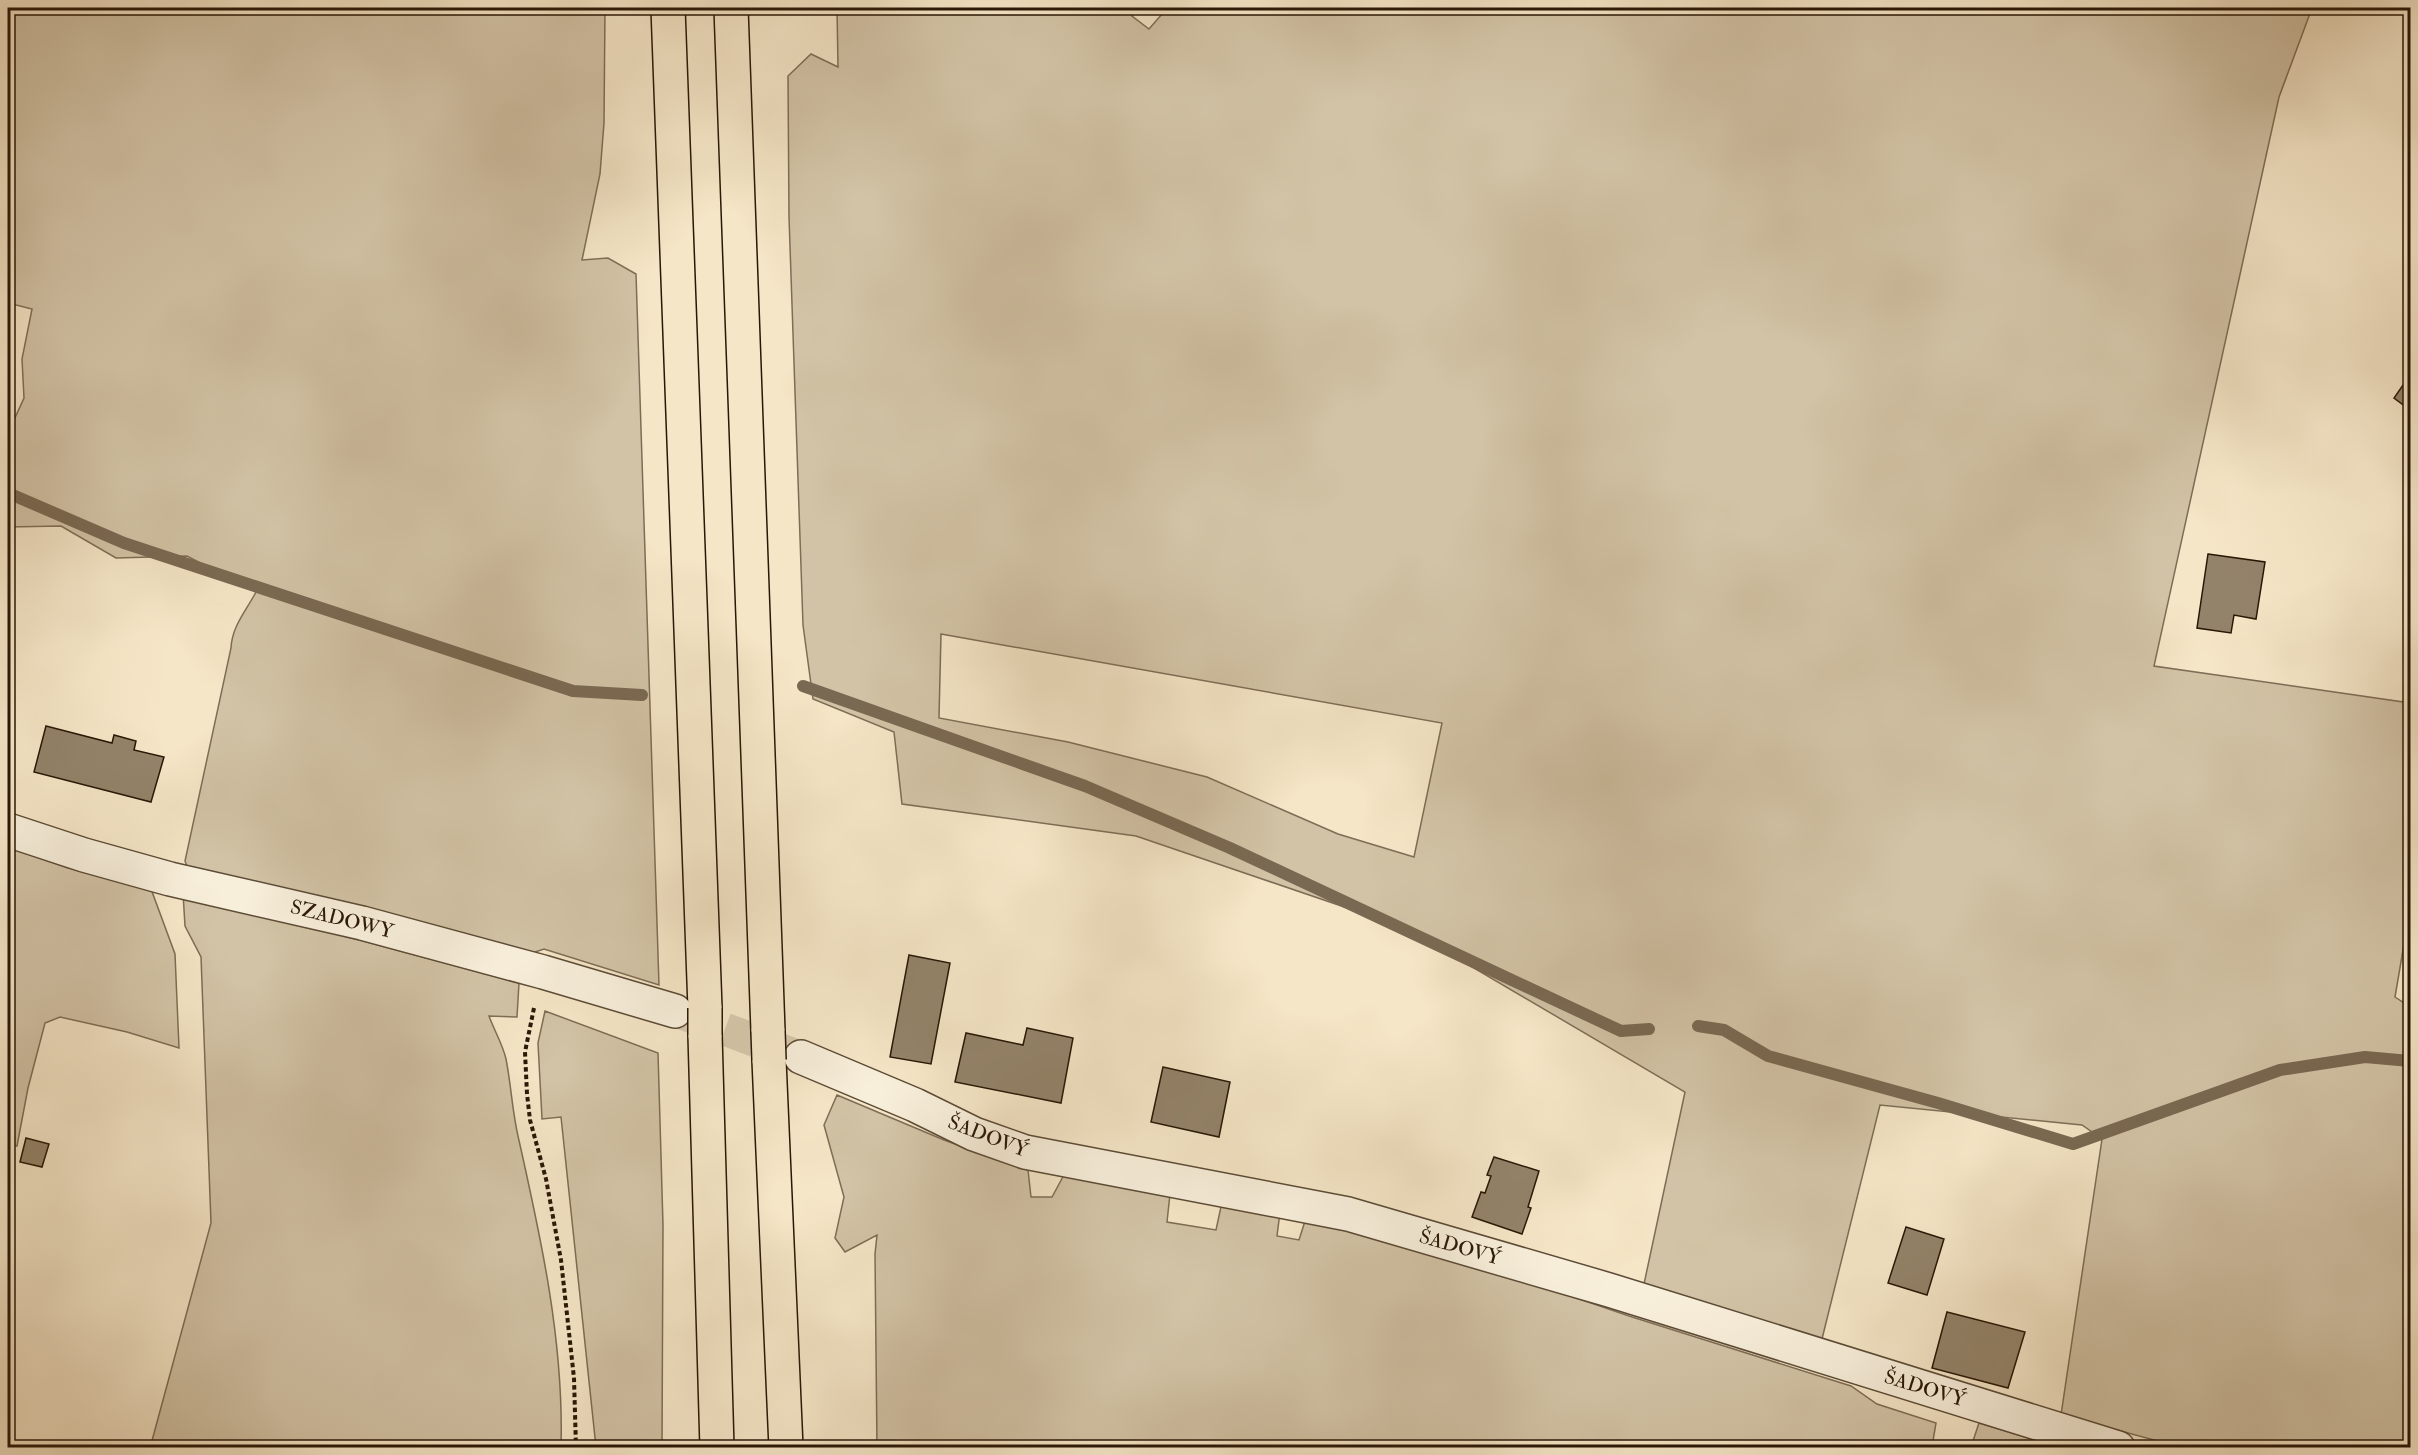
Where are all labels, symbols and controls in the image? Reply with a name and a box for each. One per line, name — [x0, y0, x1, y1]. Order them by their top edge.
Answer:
street label: SZADOWY — [288, 894, 397, 944]
street label: ŠADOVÝ — [944, 1108, 1033, 1163]
street label: ŠADOVÝ — [1416, 1222, 1505, 1271]
street label: ŠADOVÝ — [1881, 1363, 1970, 1413]

